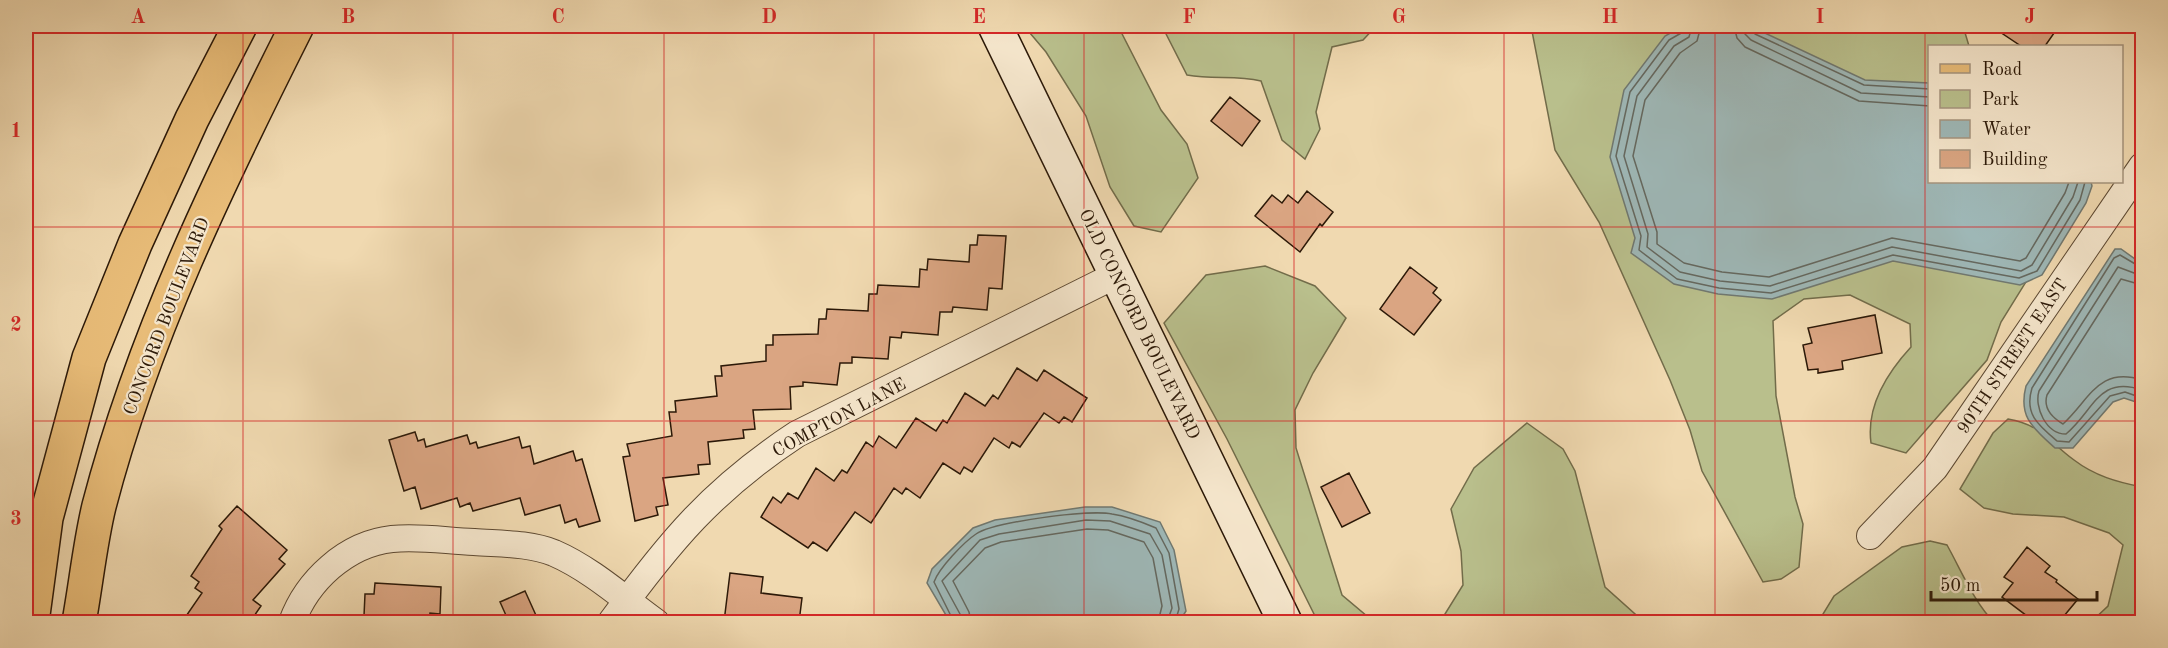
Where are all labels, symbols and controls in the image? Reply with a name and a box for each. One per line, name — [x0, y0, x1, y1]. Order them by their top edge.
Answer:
text: A — [130, 8, 146, 28]
text: B — [341, 8, 355, 28]
text: C — [551, 8, 565, 28]
text: D — [761, 8, 777, 28]
text: E — [972, 8, 986, 28]
text: F — [1182, 8, 1196, 28]
text: G — [1392, 8, 1406, 28]
text: H — [1602, 8, 1618, 28]
text: I — [1816, 8, 1824, 28]
text: J — [2025, 8, 2036, 28]
legend — [1928, 45, 2123, 183]
text: Road — [1982, 61, 2022, 79]
text: Park — [1982, 91, 2019, 109]
text: Water — [1982, 121, 2031, 139]
text: 1 — [10, 122, 22, 142]
text: Building — [1982, 151, 2048, 169]
street label: OLD CONCORD BOULEVARD — [1075, 206, 1203, 442]
street label: CONCORD BOULEVARD — [121, 215, 213, 418]
street label: 90TH STREET EAST — [1954, 276, 2071, 437]
text: 2 — [10, 316, 22, 336]
street label: COMPTON LANE — [770, 375, 909, 461]
text: 3 — [10, 510, 22, 530]
scale bar — [1931, 564, 2098, 602]
text: 50 m — [1940, 577, 1980, 595]

